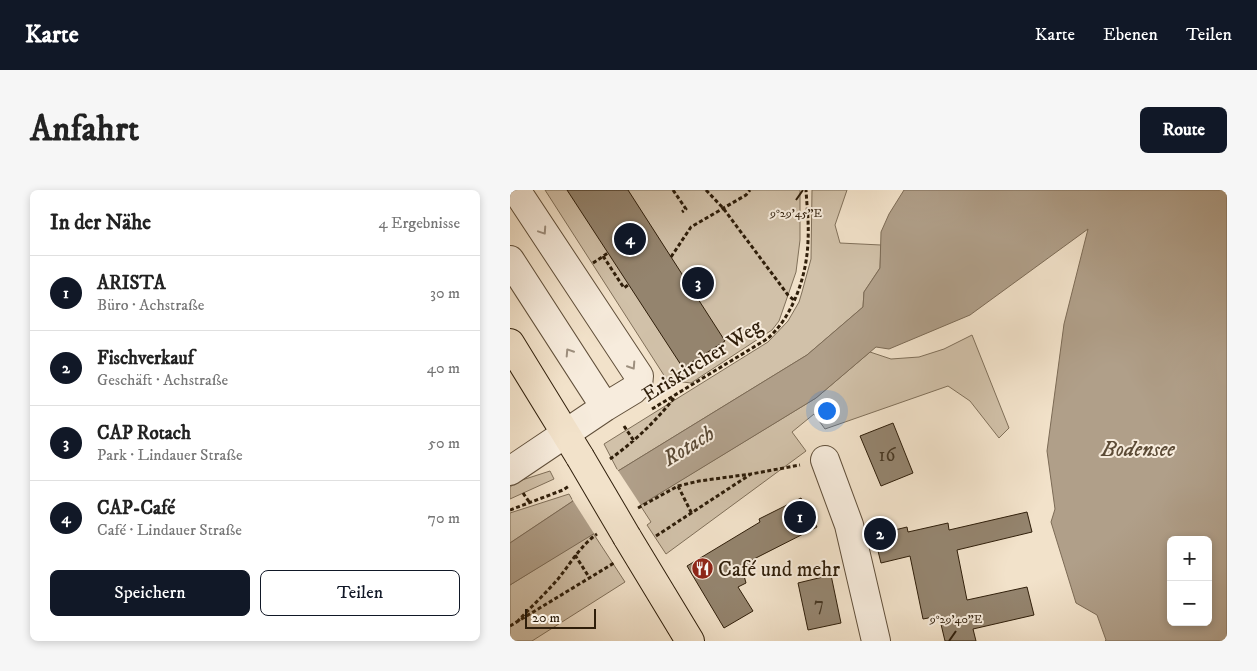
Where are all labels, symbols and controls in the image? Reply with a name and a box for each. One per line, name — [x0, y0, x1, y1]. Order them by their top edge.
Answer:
text: Karte — [25, 20, 79, 50]
text: Karte — [1035, 24, 1075, 46]
text: Ebenen — [1103, 24, 1158, 46]
text: Teilen — [1186, 24, 1232, 46]
button: Route — [1140, 107, 1227, 153]
text: Anfahrt — [30, 108, 139, 152]
text: 9°29'45"E — [769, 206, 823, 221]
text: In der Nähe — [50, 210, 151, 236]
text: 4 Ergebnisse — [378, 213, 460, 233]
pin: 4 — [614, 220, 646, 258]
one-way arrow — [537, 225, 546, 234]
pin: 3 — [682, 264, 714, 302]
text: ARISTA — [97, 272, 166, 295]
text: 1 — [63, 283, 69, 303]
text: 30 m — [430, 283, 460, 303]
text: Büro · Achstraße — [97, 295, 204, 315]
street label: Eriskircher Weg — [638, 313, 768, 408]
text: Fischverkauf — [97, 347, 194, 370]
one-way arrow — [566, 348, 575, 357]
text: 2 — [62, 358, 70, 378]
text: 40 m — [427, 358, 460, 378]
one-way arrow — [626, 361, 636, 370]
text: Geschäft · Achstraße — [97, 370, 228, 390]
your location — [814, 398, 840, 424]
water label: Rotach — [657, 420, 720, 473]
text: CAP Rotach — [97, 422, 191, 445]
text: 3 — [63, 433, 69, 453]
text: 50 m — [428, 433, 460, 453]
water label: Bodensee — [1100, 436, 1175, 463]
house number: 16 — [879, 444, 897, 467]
text: Park · Lindauer Straße — [97, 445, 243, 465]
text: CAP-Café — [97, 497, 175, 520]
pin: 1 — [784, 498, 816, 536]
text: 4 — [61, 508, 71, 528]
text: 70 m — [428, 508, 460, 528]
pin: 2 — [864, 515, 896, 553]
text: Café · Lindauer Straße — [97, 520, 242, 540]
map controls — [1167, 536, 1212, 626]
button: + — [1167, 536, 1212, 581]
restaurant icon: Café und mehr — [690, 557, 714, 581]
place label: Café und mehr — [718, 557, 840, 583]
button: Speichern — [50, 570, 250, 616]
button: Teilen — [260, 570, 460, 616]
button: − — [1167, 581, 1212, 626]
house number: 7 — [814, 593, 824, 616]
scale bar — [525, 606, 596, 629]
text: 20 m — [532, 609, 560, 627]
text: 9°29'40"E — [929, 612, 983, 627]

